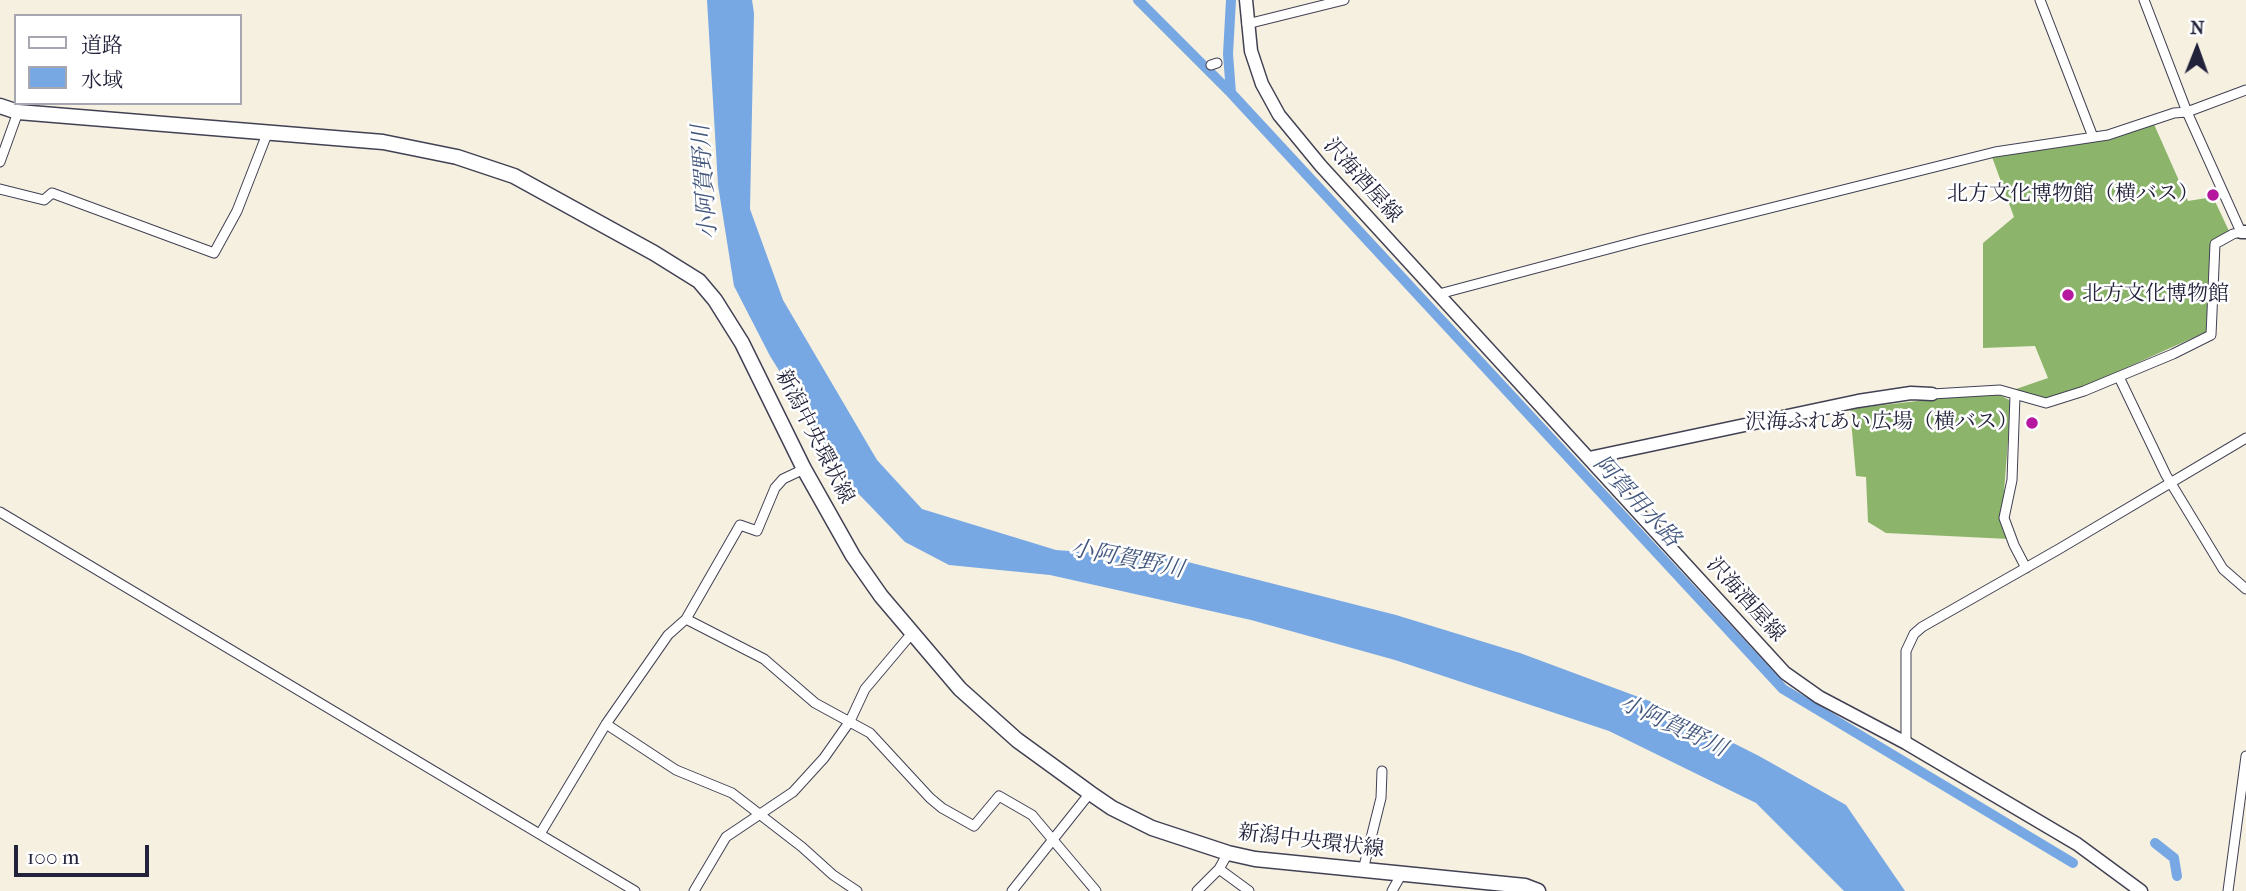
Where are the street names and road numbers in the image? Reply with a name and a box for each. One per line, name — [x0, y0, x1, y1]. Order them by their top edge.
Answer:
street label: 沢海酒屋線 — [1318, 134, 1406, 228]
street label: 新潟中央環状線 — [769, 366, 859, 508]
street label: 沢海酒屋線 — [1701, 553, 1789, 647]
street label: 新潟中央環状線 — [1237, 821, 1385, 863]

